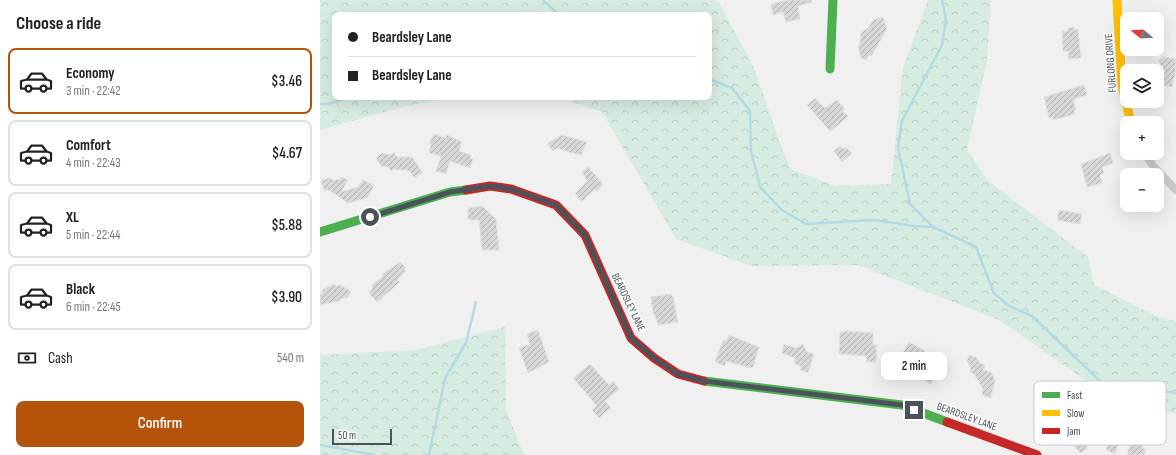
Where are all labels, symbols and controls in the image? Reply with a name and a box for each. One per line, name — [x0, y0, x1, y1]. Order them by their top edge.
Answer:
north arrow — [1120, 12, 1164, 56]
map controls — [1120, 12, 1164, 212]
text: Choose a ride — [16, 13, 101, 34]
text: Beardsley Lane — [372, 28, 452, 47]
street label: FURLONG DRIVE — [1102, 33, 1119, 93]
icon: car — [18, 63, 54, 99]
text: Economy — [66, 64, 115, 83]
button: layers — [1120, 64, 1164, 108]
text: Beardsley Lane — [372, 66, 452, 85]
text: $3.46 — [271, 72, 302, 91]
text: 3 min · 22:42 — [66, 83, 121, 99]
button: + — [1120, 116, 1164, 160]
icon: car — [18, 135, 54, 171]
text: Comfort — [66, 136, 111, 155]
text: $4.67 — [272, 144, 302, 163]
text: 4 min · 22:43 — [66, 155, 121, 171]
button: − — [1120, 168, 1164, 212]
icon: car — [18, 207, 54, 243]
text: XL — [66, 208, 79, 227]
route start — [361, 208, 379, 226]
text: $5.88 — [271, 216, 302, 235]
text: 5 min · 22:44 — [66, 227, 120, 243]
street label: BEARDSLEY LANE — [609, 271, 648, 333]
icon: car — [18, 279, 54, 315]
text: Black — [66, 280, 95, 299]
text: $3.90 — [271, 288, 302, 307]
text: 6 min · 22:45 — [66, 299, 121, 315]
icon: cash — [16, 347, 38, 369]
text: Cash — [48, 349, 73, 368]
text: 540 m — [277, 350, 304, 366]
callout: 2 min — [881, 352, 947, 380]
text: 2 min — [902, 358, 926, 374]
legend — [1034, 381, 1166, 445]
text: Fast — [1067, 389, 1083, 402]
street label: BEARDSLEY LANE — [935, 400, 999, 433]
button: Confirm — [16, 401, 304, 447]
route end — [905, 401, 923, 419]
text: Slow — [1067, 407, 1084, 420]
text: Jam — [1066, 425, 1081, 438]
scale bar — [332, 427, 392, 446]
text: 50 m — [338, 429, 356, 442]

